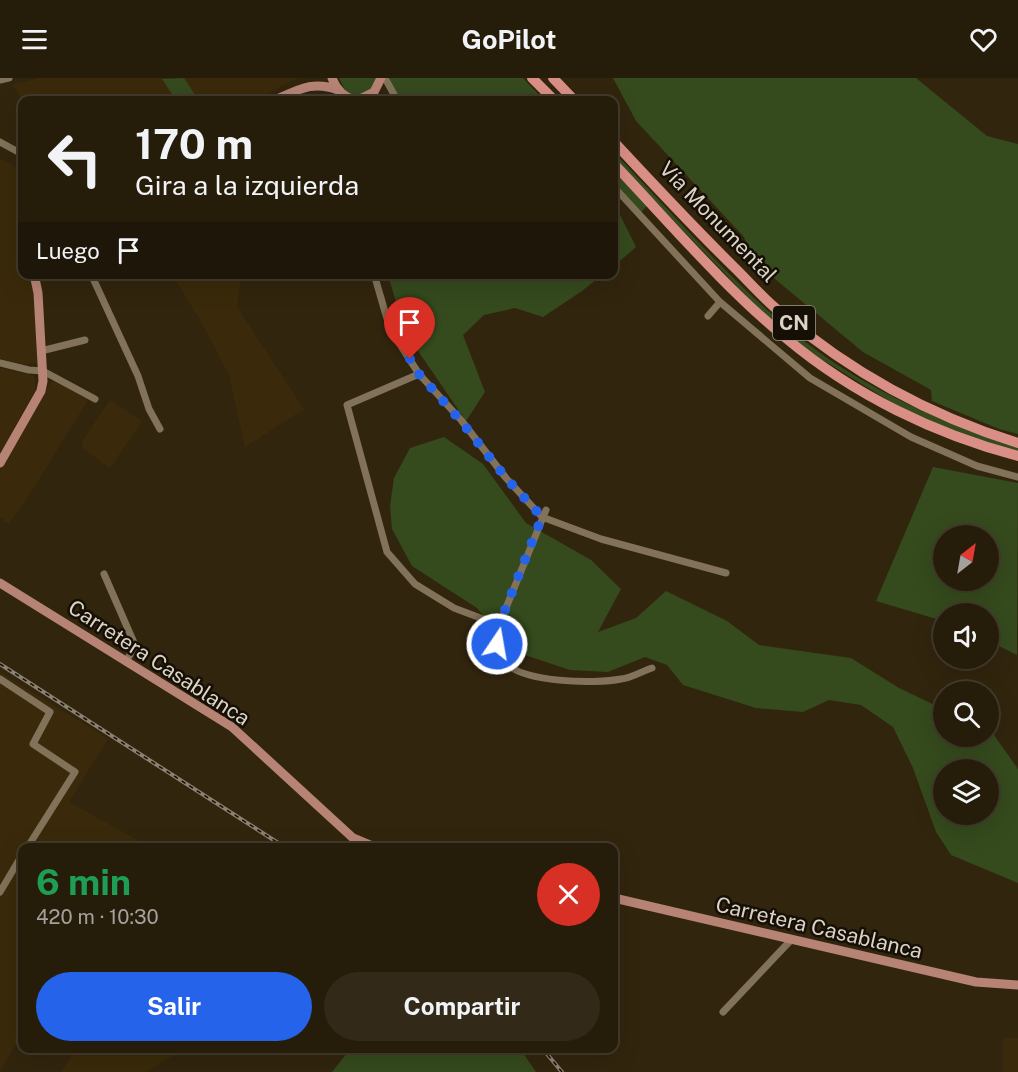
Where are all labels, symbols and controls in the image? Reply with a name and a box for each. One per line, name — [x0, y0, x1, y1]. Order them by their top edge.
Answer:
icon: menu — [18, 23, 51, 56]
text: GoPilot — [462, 23, 556, 55]
icon: heart — [967, 23, 1000, 56]
text: 170 m — [135, 119, 253, 168]
icon: left — [36, 120, 114, 198]
street label: Vía Monumental — [654, 156, 782, 287]
text: Gira a la izquierda — [135, 169, 359, 201]
icon: arrive — [112, 234, 145, 267]
text: Luego — [36, 238, 100, 264]
pin — [384, 297, 435, 359]
icon: arrive — [393, 306, 426, 339]
road number: CN — [773, 306, 815, 340]
north arrow — [933, 525, 999, 591]
map controls — [933, 525, 999, 825]
street label: Carretera Casablanca — [64, 595, 255, 731]
button: sound — [933, 603, 999, 669]
position arrow — [465, 612, 529, 676]
button: search — [933, 681, 999, 747]
button: layers — [933, 759, 999, 825]
text: 6 min — [36, 861, 131, 903]
button: close — [537, 863, 600, 926]
street label: Carretera Casablanca — [713, 892, 925, 963]
text: 420 m · 10:30 — [36, 905, 159, 929]
button: Salir — [36, 972, 312, 1041]
button: Compartir — [324, 972, 600, 1041]

